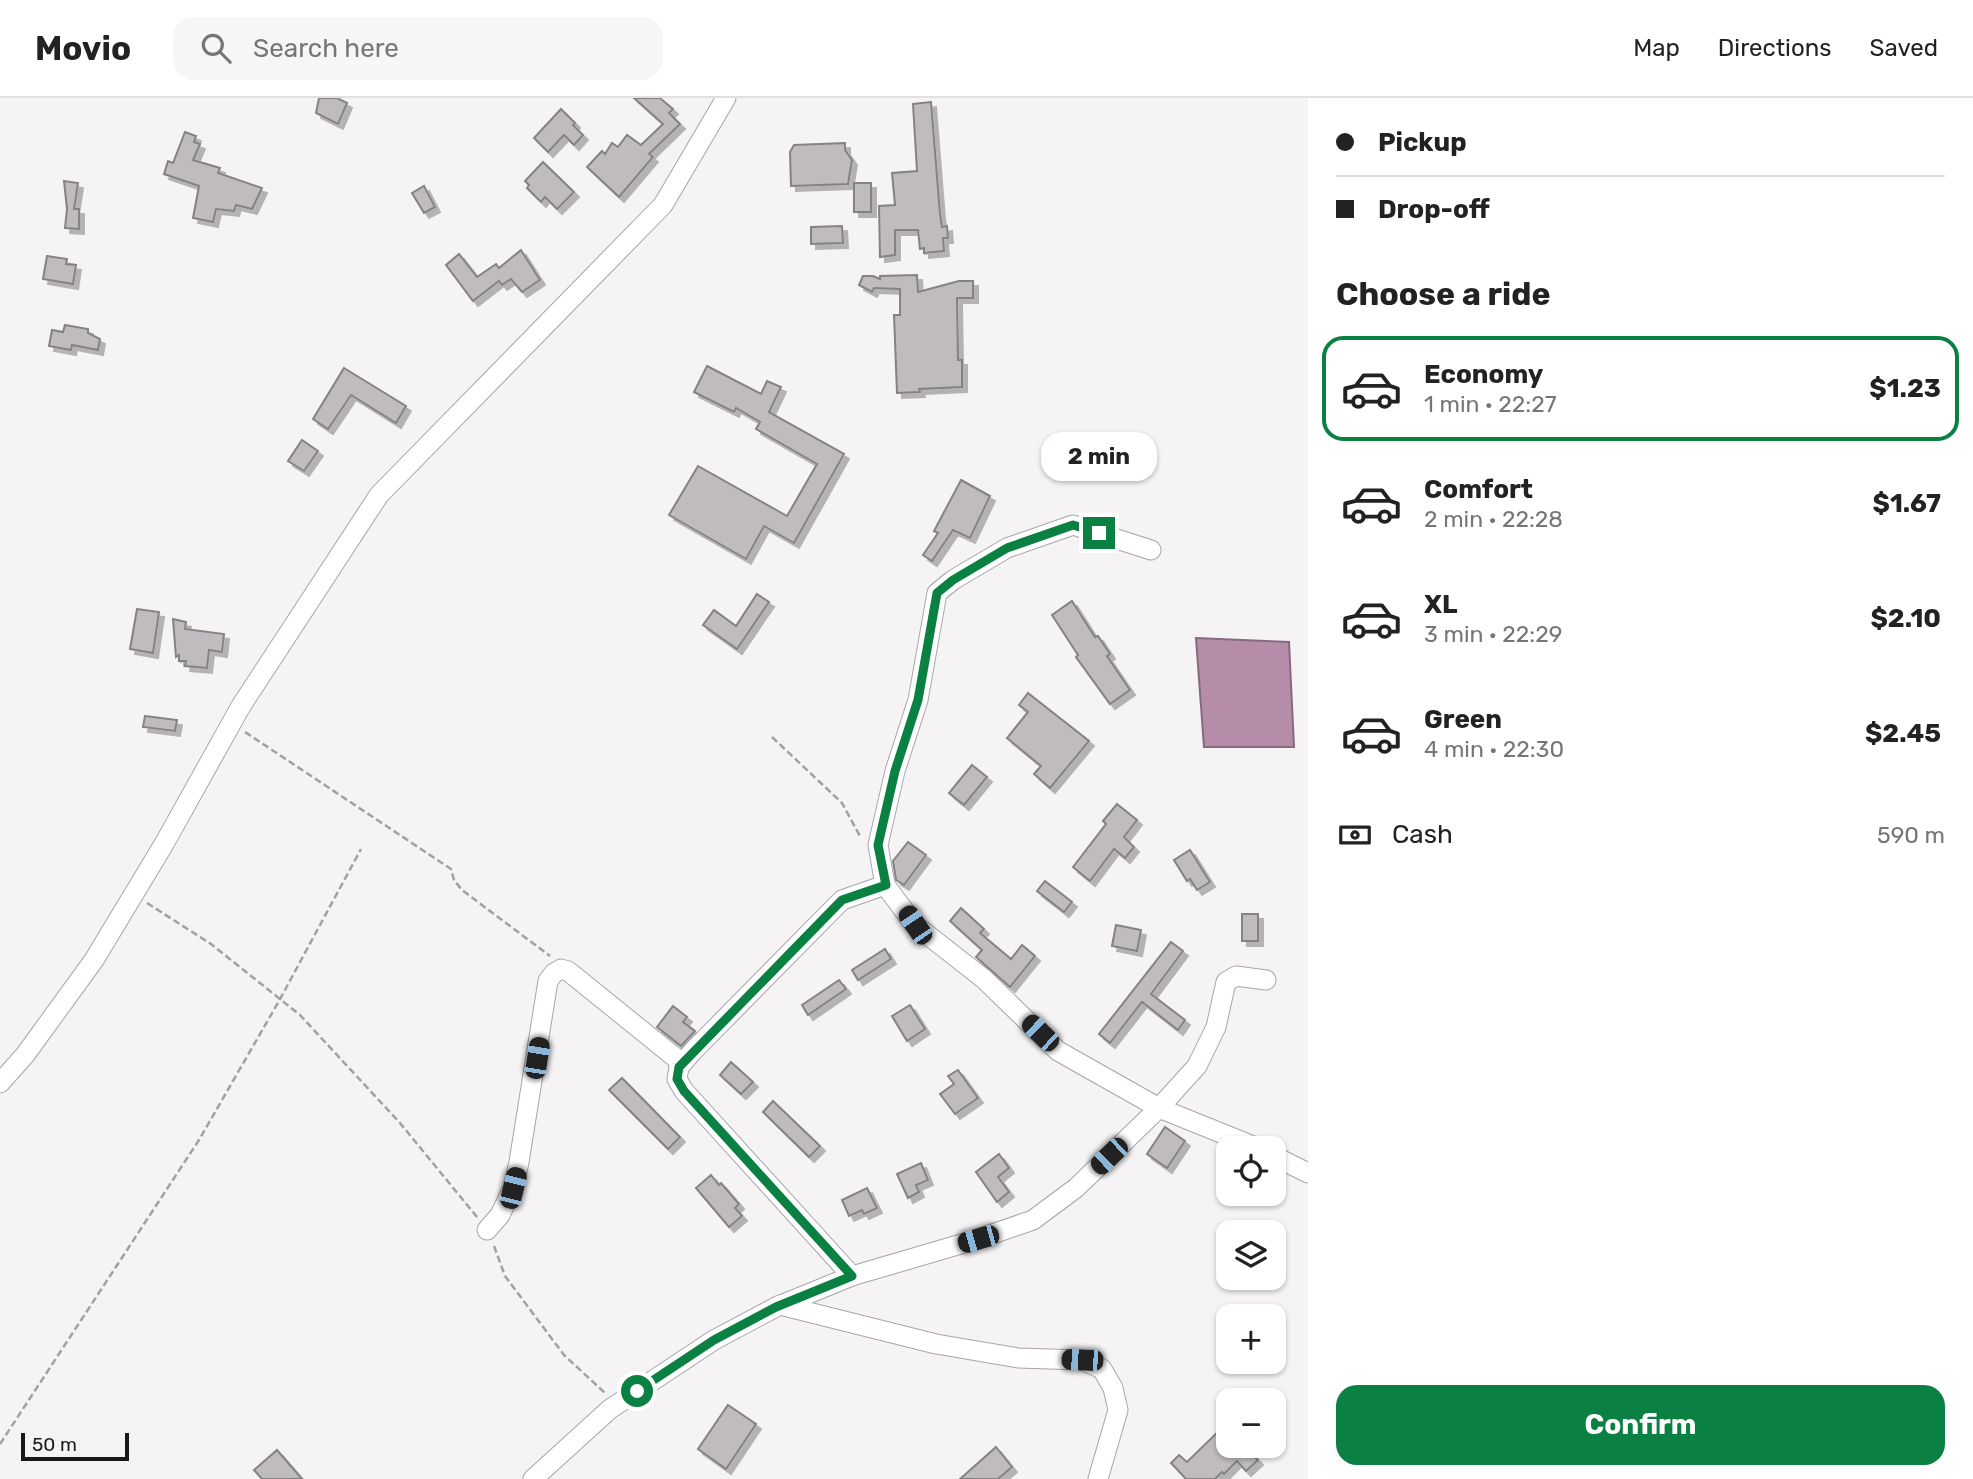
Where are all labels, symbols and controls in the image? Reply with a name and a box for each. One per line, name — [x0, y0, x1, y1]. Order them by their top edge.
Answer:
search box — [173, 17, 663, 80]
text: Movio — [35, 29, 131, 68]
icon: search — [197, 29, 235, 67]
text: Search here — [253, 33, 399, 64]
text: Map — [1633, 34, 1680, 62]
text: Directions — [1718, 34, 1831, 62]
text: Saved — [1869, 34, 1938, 62]
text: Pickup — [1378, 127, 1467, 158]
text: Drop-off — [1378, 194, 1490, 225]
text: Choose a ride — [1336, 275, 1550, 313]
icon: car — [1340, 357, 1403, 420]
text: Economy — [1424, 359, 1543, 390]
text: $1.23 — [1869, 373, 1941, 404]
text: 1 min · 22:27 — [1424, 390, 1556, 418]
callout: 2 min — [1041, 432, 1157, 480]
text: 2 min — [1068, 442, 1130, 470]
icon: car — [1340, 472, 1403, 535]
text: Comfort — [1424, 474, 1533, 505]
text: $1.67 — [1873, 488, 1941, 519]
text: 2 min · 22:28 — [1424, 505, 1563, 533]
route end — [1083, 517, 1115, 549]
icon: car — [1340, 587, 1403, 650]
text: XL — [1424, 589, 1457, 620]
text: $2.10 — [1870, 603, 1941, 634]
text: 3 min · 22:29 — [1424, 620, 1562, 648]
icon: car — [1340, 702, 1403, 765]
text: Green — [1424, 704, 1502, 735]
text: $2.45 — [1865, 718, 1941, 749]
text: 4 min · 22:30 — [1424, 735, 1564, 763]
icon: cash — [1336, 816, 1374, 854]
text: Cash — [1392, 819, 1453, 850]
text: 590 m — [1877, 821, 1945, 849]
car — [895, 902, 936, 948]
car — [1018, 1011, 1063, 1055]
car — [524, 1036, 551, 1080]
car — [1087, 1134, 1132, 1178]
map controls — [1216, 1136, 1286, 1458]
button: locate — [1216, 1136, 1286, 1206]
car — [498, 1165, 529, 1211]
button: layers — [1216, 1220, 1286, 1290]
car — [955, 1223, 1002, 1255]
button: + — [1216, 1304, 1286, 1374]
car — [1061, 1349, 1104, 1371]
route start — [621, 1375, 653, 1407]
button: Confirm — [1336, 1385, 1945, 1465]
button: − — [1216, 1388, 1286, 1458]
scale bar — [21, 1430, 130, 1462]
text: 50 m — [32, 1433, 77, 1456]

